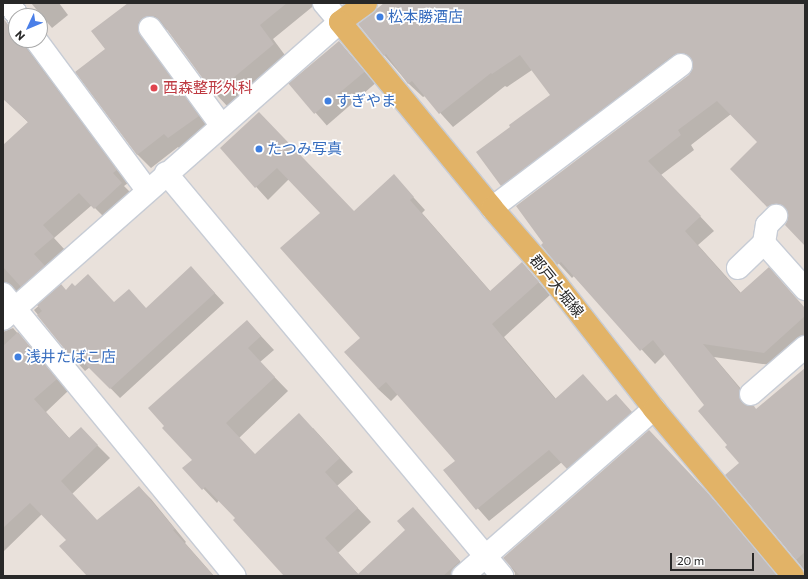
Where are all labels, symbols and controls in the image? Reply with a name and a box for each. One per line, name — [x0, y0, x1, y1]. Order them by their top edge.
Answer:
north arrow — [8, 8, 48, 48]
place label: 松本勝酒店 — [388, 8, 463, 26]
marker: 松本勝酒店 — [375, 12, 385, 22]
text: N — [12, 29, 27, 43]
place label: 西森整形外科 — [163, 79, 253, 97]
marker: 西森整形外科 — [148, 82, 160, 94]
place label: すぎやま — [336, 92, 396, 110]
marker: すぎやま — [323, 96, 333, 106]
place label: たつみ写真 — [267, 140, 342, 158]
marker: たつみ写真 — [254, 144, 264, 154]
street label: 郡戸大堀線 — [526, 251, 588, 321]
place label: 浅井たばこ店 — [26, 348, 116, 366]
marker: 浅井たばこ店 — [13, 352, 23, 362]
scale bar — [672, 545, 756, 571]
text: 20 m — [677, 553, 704, 567]

